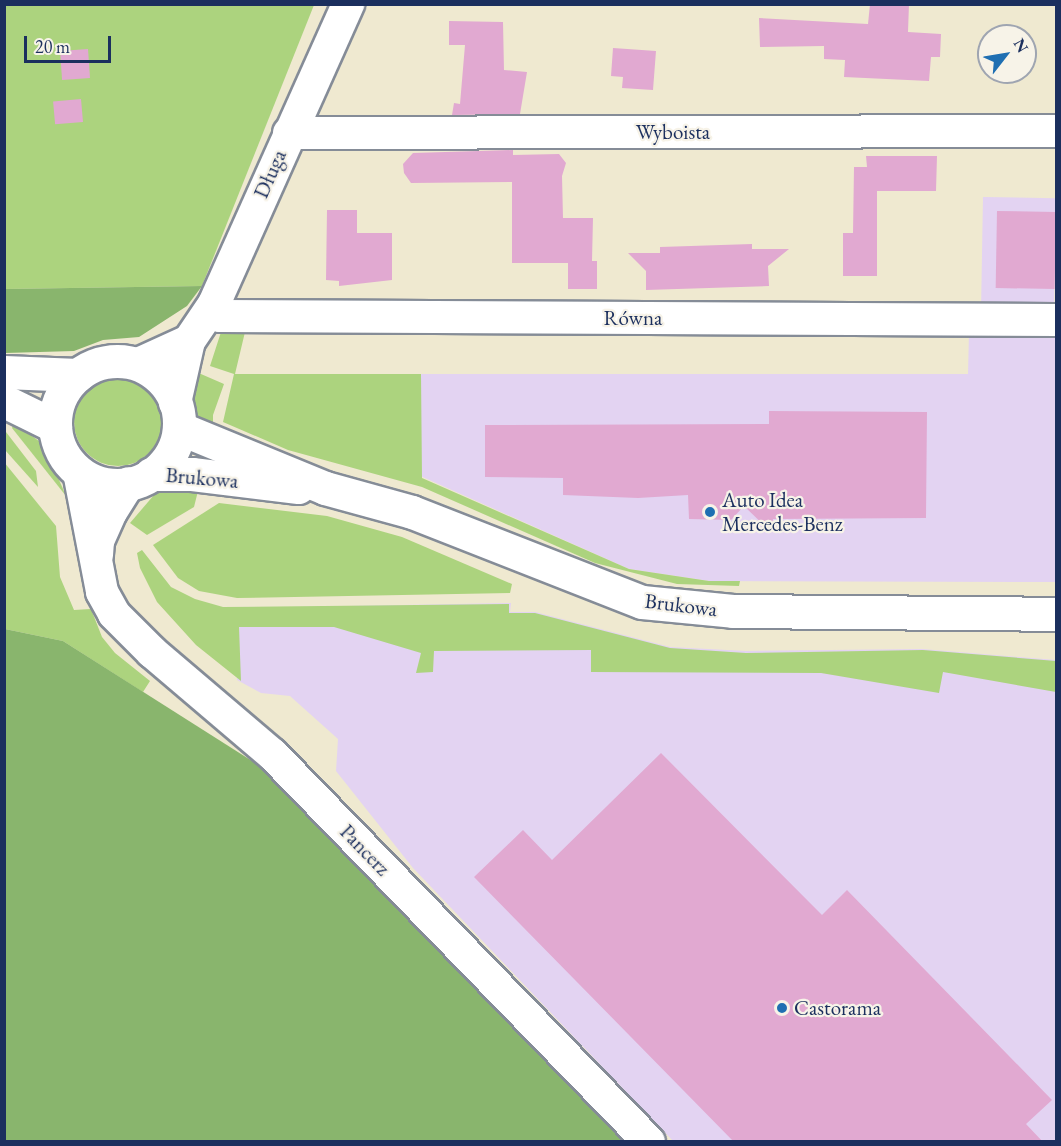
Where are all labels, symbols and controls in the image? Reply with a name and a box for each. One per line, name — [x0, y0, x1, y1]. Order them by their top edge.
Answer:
scale bar — [27, 24, 114, 62]
north arrow — [977, 24, 1037, 84]
text: 20 m — [35, 35, 70, 58]
text: N — [1009, 35, 1033, 56]
street label: Wyboista — [636, 119, 710, 145]
street label: Długa — [248, 146, 292, 202]
street label: Równa — [604, 305, 662, 331]
street label: Brukowa — [165, 462, 239, 494]
place label: Auto Idea Mercedes-Benz — [722, 487, 843, 537]
marker: Auto Idea Mercedes-Benz — [703, 505, 717, 519]
street label: Brukowa — [643, 588, 719, 622]
street label: Pancerz — [335, 819, 395, 881]
place label: Castorama — [794, 995, 881, 1021]
marker: Castorama — [775, 1001, 789, 1015]

